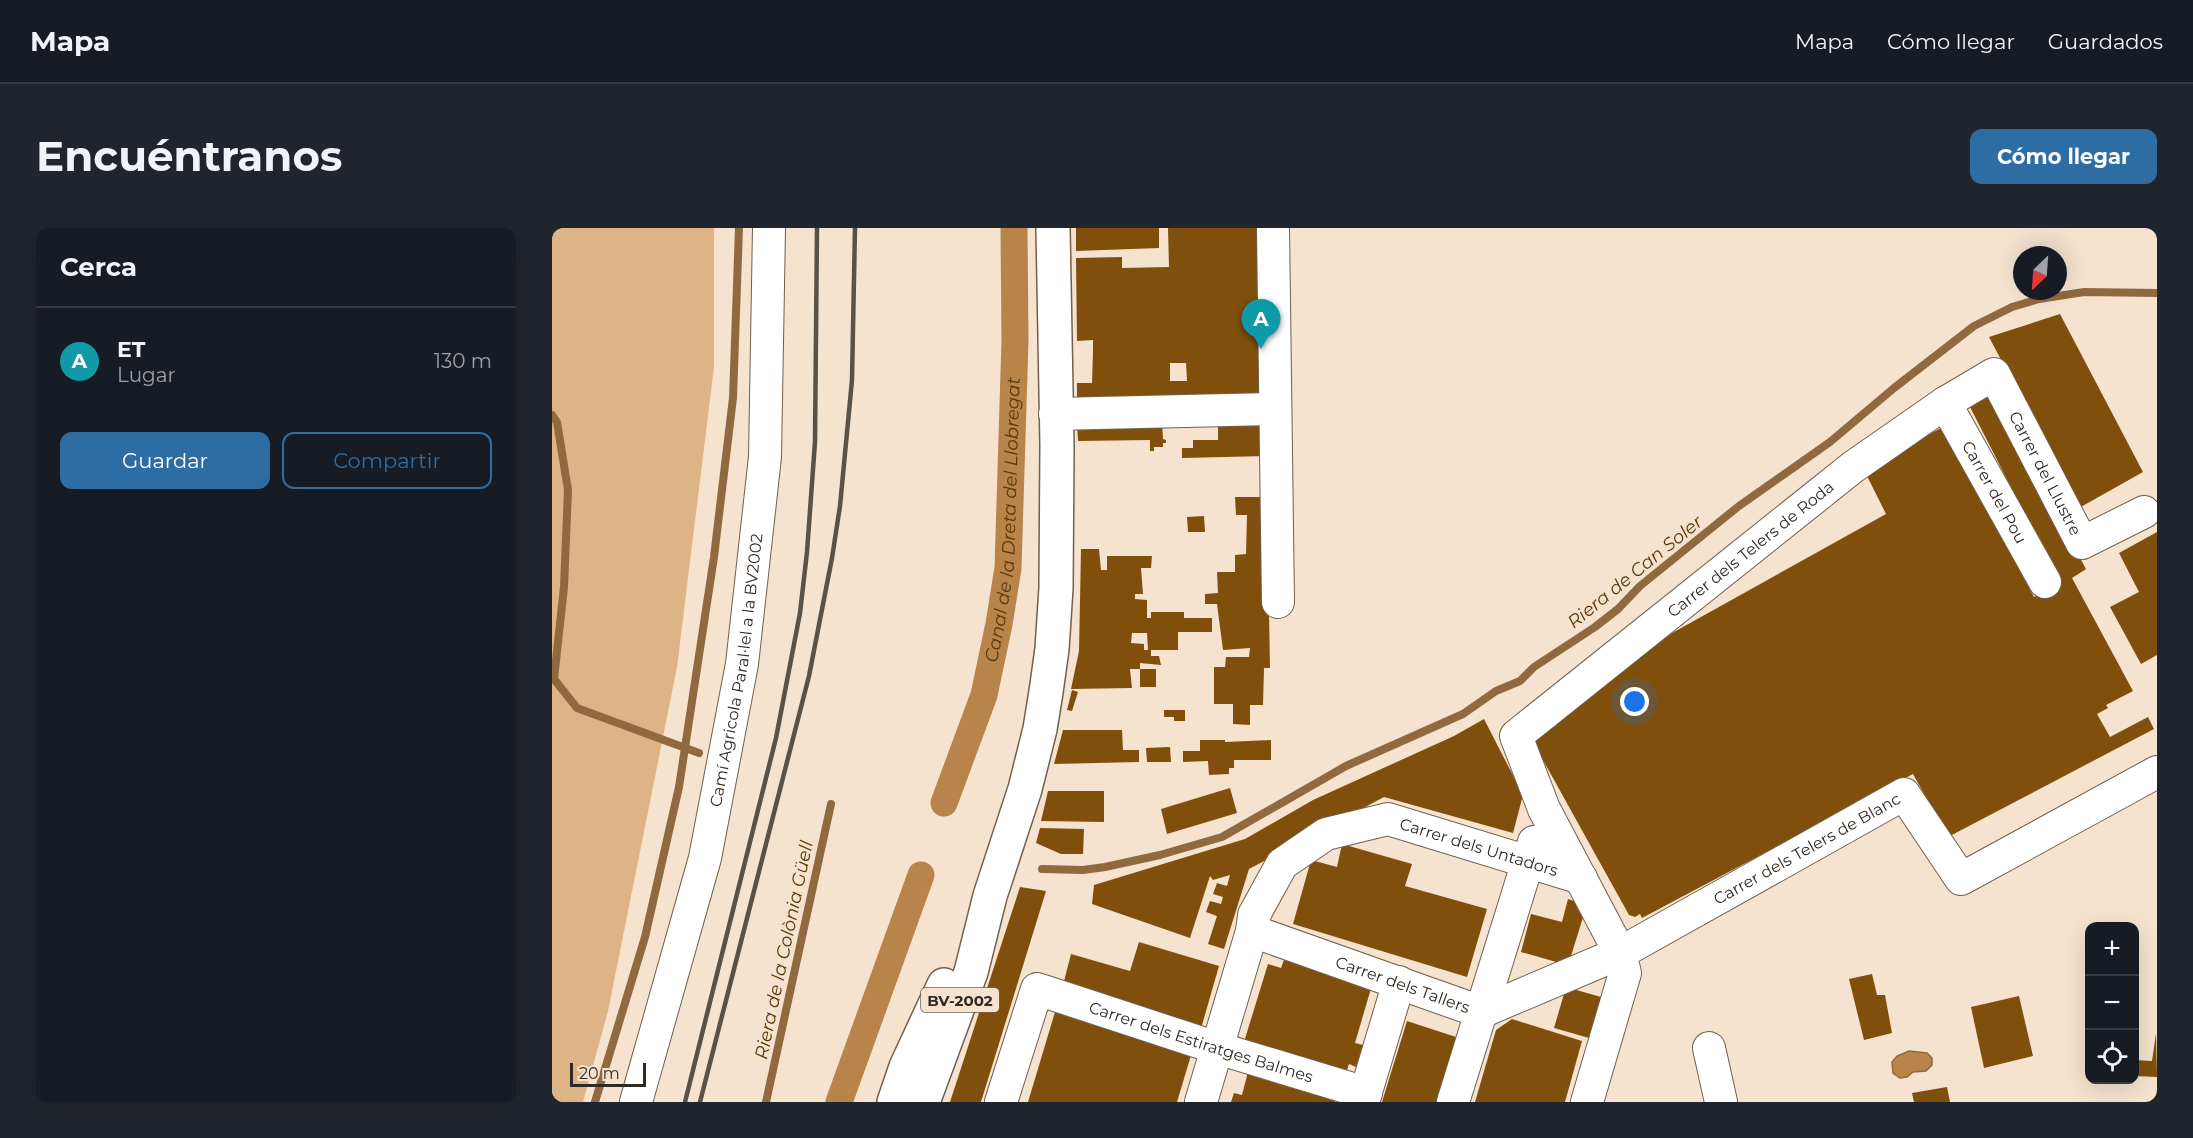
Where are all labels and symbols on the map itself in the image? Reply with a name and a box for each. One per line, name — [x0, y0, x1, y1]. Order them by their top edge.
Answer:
north arrow — [2013, 246, 2067, 300]
pin: A — [1242, 300, 1280, 349]
water label: Canal de la Dreta del Llobregat — [980, 376, 1025, 664]
street label: Carrer del Llustre — [2005, 408, 2086, 538]
street label: Carrer del Pou — [1958, 437, 2031, 547]
street label: Carrer dels Telers de Roda — [1663, 477, 1837, 621]
water label: Riera de Can Soler — [1563, 510, 1708, 633]
street label: Camí Agricola Paral·lel a la BV2002 — [705, 533, 766, 809]
your location — [1620, 687, 1649, 716]
street label: Carrer dels Telers de Blanc — [1710, 789, 1904, 908]
street label: Carrer dels Untadors — [1398, 814, 1561, 880]
water label: Riera de la Colònia Güell — [750, 839, 818, 1061]
street label: Carrer dels Tallers — [1333, 952, 1473, 1017]
road number: BV-2002 — [921, 988, 999, 1012]
street label: Carrer dels Estiratges Balmes — [1087, 997, 1316, 1086]
scale bar — [570, 1060, 646, 1088]

